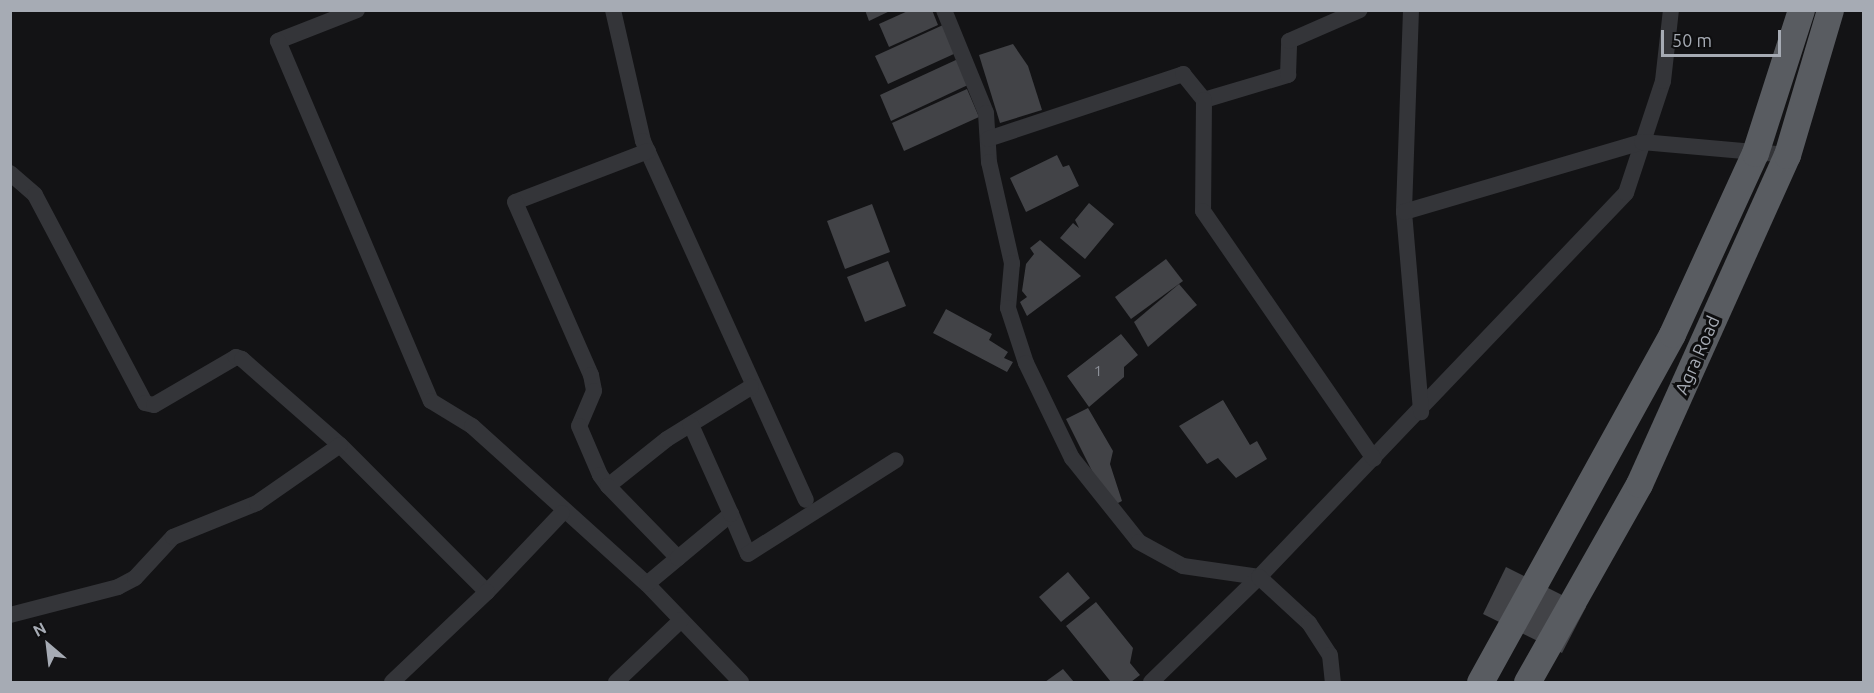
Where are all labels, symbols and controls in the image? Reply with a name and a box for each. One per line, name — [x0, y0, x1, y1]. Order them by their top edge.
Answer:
scale bar — [1664, 18, 1784, 56]
text: 50 m — [1672, 30, 1712, 50]
street label: Agra Road — [1670, 312, 1724, 398]
house number: 1 — [1094, 362, 1102, 380]
north arrow — [18, 615, 78, 675]
text: N — [30, 618, 49, 640]

